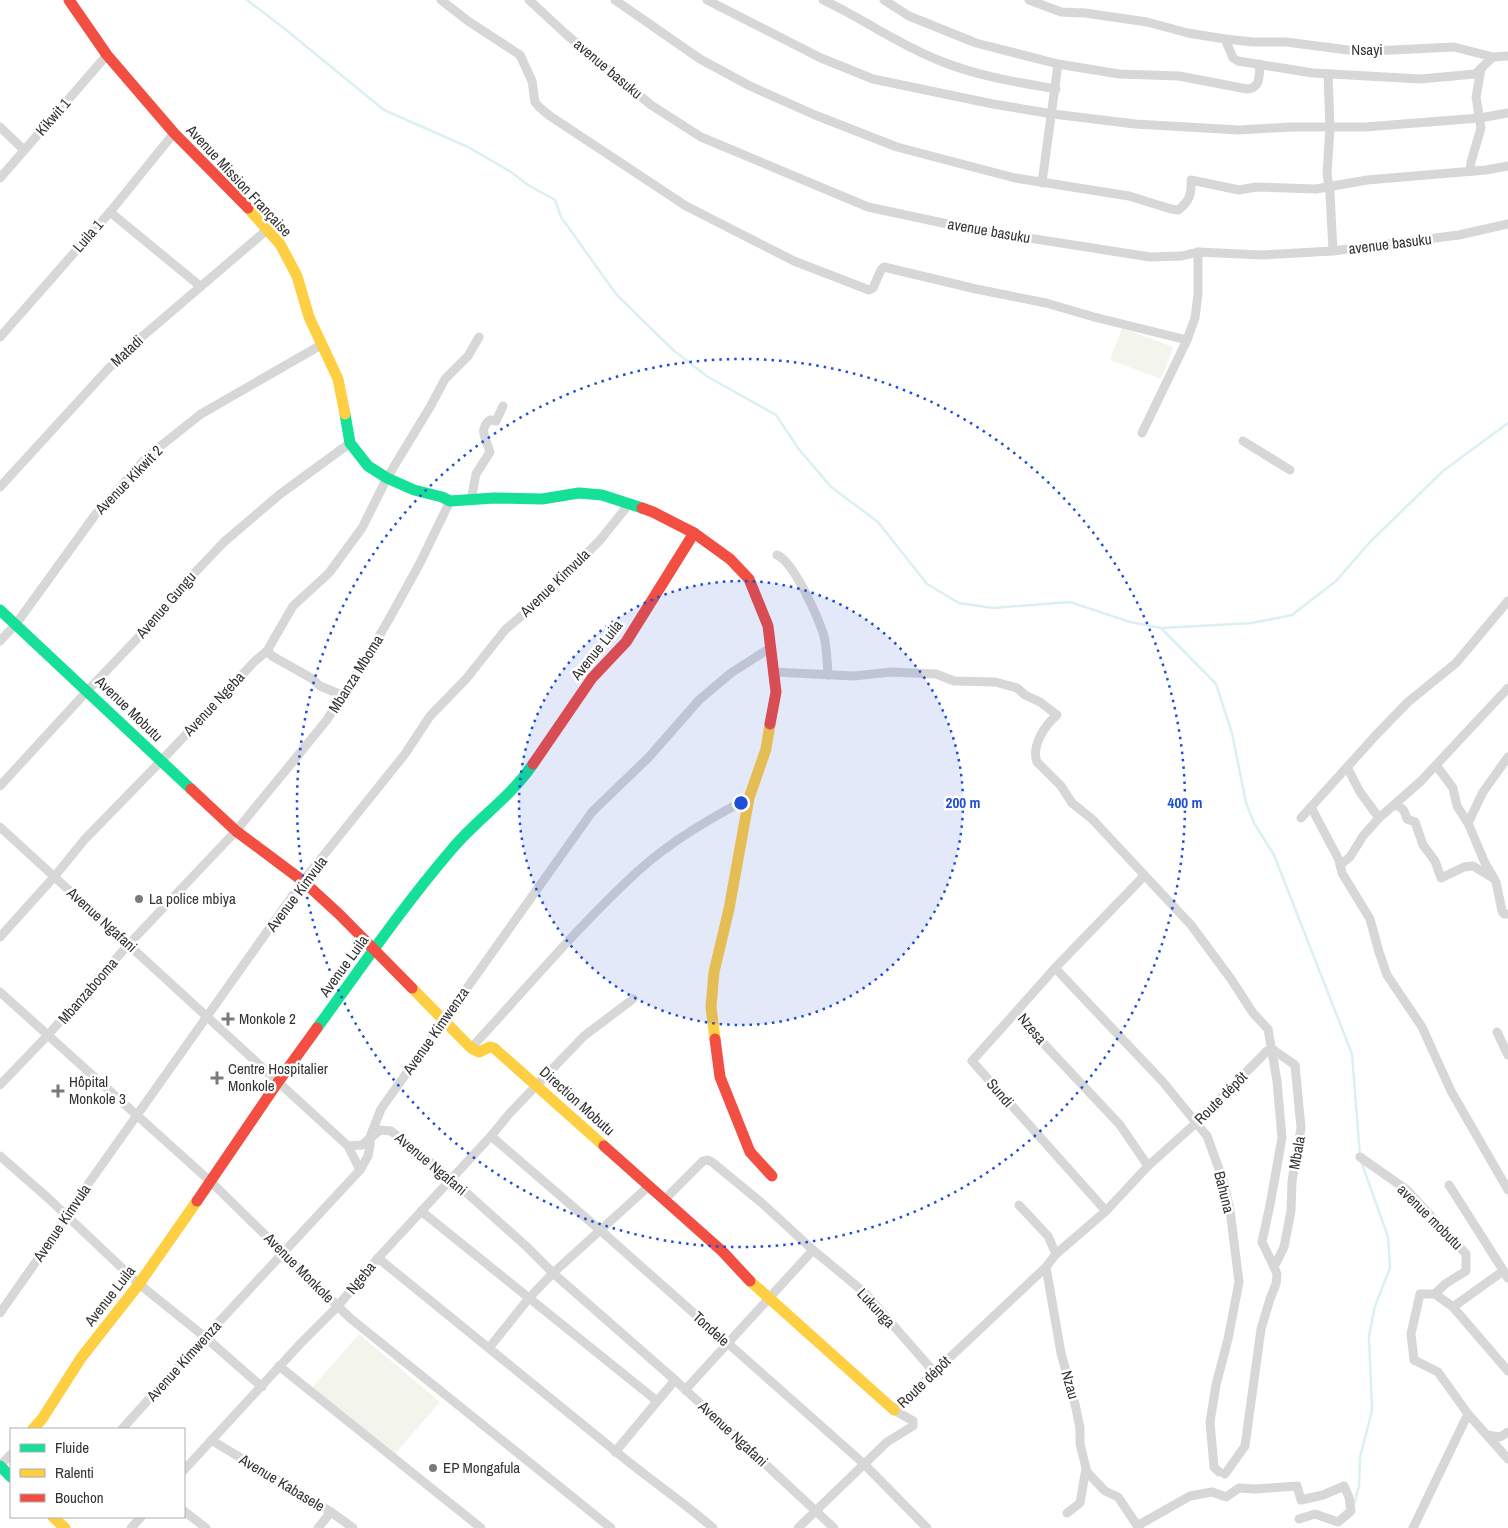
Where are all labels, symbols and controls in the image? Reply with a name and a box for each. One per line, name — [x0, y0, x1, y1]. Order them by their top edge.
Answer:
street label: avenue basuku — [570, 34, 647, 103]
street label: Nsayi — [1351, 39, 1383, 60]
street label: Kikwit 1 — [30, 93, 75, 140]
street label: Avenue Mission Française — [181, 119, 297, 241]
street label: avenue basuku — [946, 213, 1032, 248]
street label: Luila 1 — [68, 215, 108, 256]
street label: avenue basuku — [1347, 228, 1433, 259]
street label: Matadi — [106, 330, 148, 371]
street label: Avenue Kikwit 2 — [90, 440, 167, 520]
street label: Avenue Kimvula — [514, 544, 594, 622]
street label: Avenue Gungu — [130, 567, 200, 643]
street label: Avenue Luila — [565, 615, 627, 685]
street label: Mbanza Mboma — [323, 631, 388, 717]
street label: Avenue Ngeba — [178, 667, 249, 741]
street label: Avenue Mobutu — [90, 671, 168, 746]
text: 200 m — [946, 792, 980, 813]
text: 400 m — [1168, 792, 1202, 813]
centre of rings — [732, 794, 750, 812]
street label: Avenue Kimvula — [261, 852, 332, 936]
street label: Avenue Ngafani — [62, 882, 142, 957]
place label: La police mbiya — [149, 888, 236, 909]
marker: La police mbiya — [133, 893, 145, 905]
street label: Avenue Luila — [313, 930, 373, 1002]
street label: Mbanzabooma — [53, 953, 122, 1028]
street label: Avenue Kimwenza — [397, 983, 474, 1079]
place label: Monkole 2 — [239, 1008, 296, 1029]
street label: Nzesa — [1013, 1009, 1052, 1049]
marker: Monkole 2 — [221, 1012, 235, 1026]
place label: Centre Hospitalier Monkole — [228, 1058, 328, 1096]
street label: Direction Mobutu — [535, 1061, 619, 1140]
street label: Route dépôt — [1190, 1066, 1252, 1129]
place label: Hôpital Monkole 3 — [69, 1071, 126, 1109]
marker: Centre Hospitalier Monkole — [210, 1071, 224, 1085]
street label: Sundi — [982, 1074, 1019, 1112]
marker: Hôpital Monkole 3 — [51, 1084, 65, 1098]
street label: Avenue Ngafani — [390, 1127, 472, 1200]
street label: Mbala — [1283, 1134, 1310, 1171]
street label: Bahuna — [1209, 1169, 1240, 1215]
street label: avenue mobutu — [1393, 1179, 1468, 1254]
street label: Avenue Kimvula — [27, 1180, 95, 1266]
street label: Avenue Monkole — [259, 1227, 339, 1307]
street label: Ngeba — [341, 1257, 380, 1298]
street label: Avenue Luila — [79, 1261, 140, 1331]
street label: Lukunga — [853, 1283, 900, 1332]
street label: Tondele — [688, 1306, 734, 1351]
street label: Avenue Kimwenza — [141, 1315, 226, 1406]
street label: Route dépôt — [892, 1350, 955, 1412]
street label: Nzau — [1056, 1368, 1085, 1402]
street label: Avenue Ngafani — [693, 1395, 773, 1471]
legend — [10, 1428, 185, 1518]
text: Fluide — [55, 1437, 89, 1458]
street label: Avenue Kabasele — [235, 1448, 329, 1516]
place label: EP Mongafula — [443, 1457, 520, 1478]
text: Ralenti — [55, 1462, 94, 1483]
marker: EP Mongafula — [427, 1462, 439, 1474]
text: Bouchon — [55, 1487, 104, 1508]

